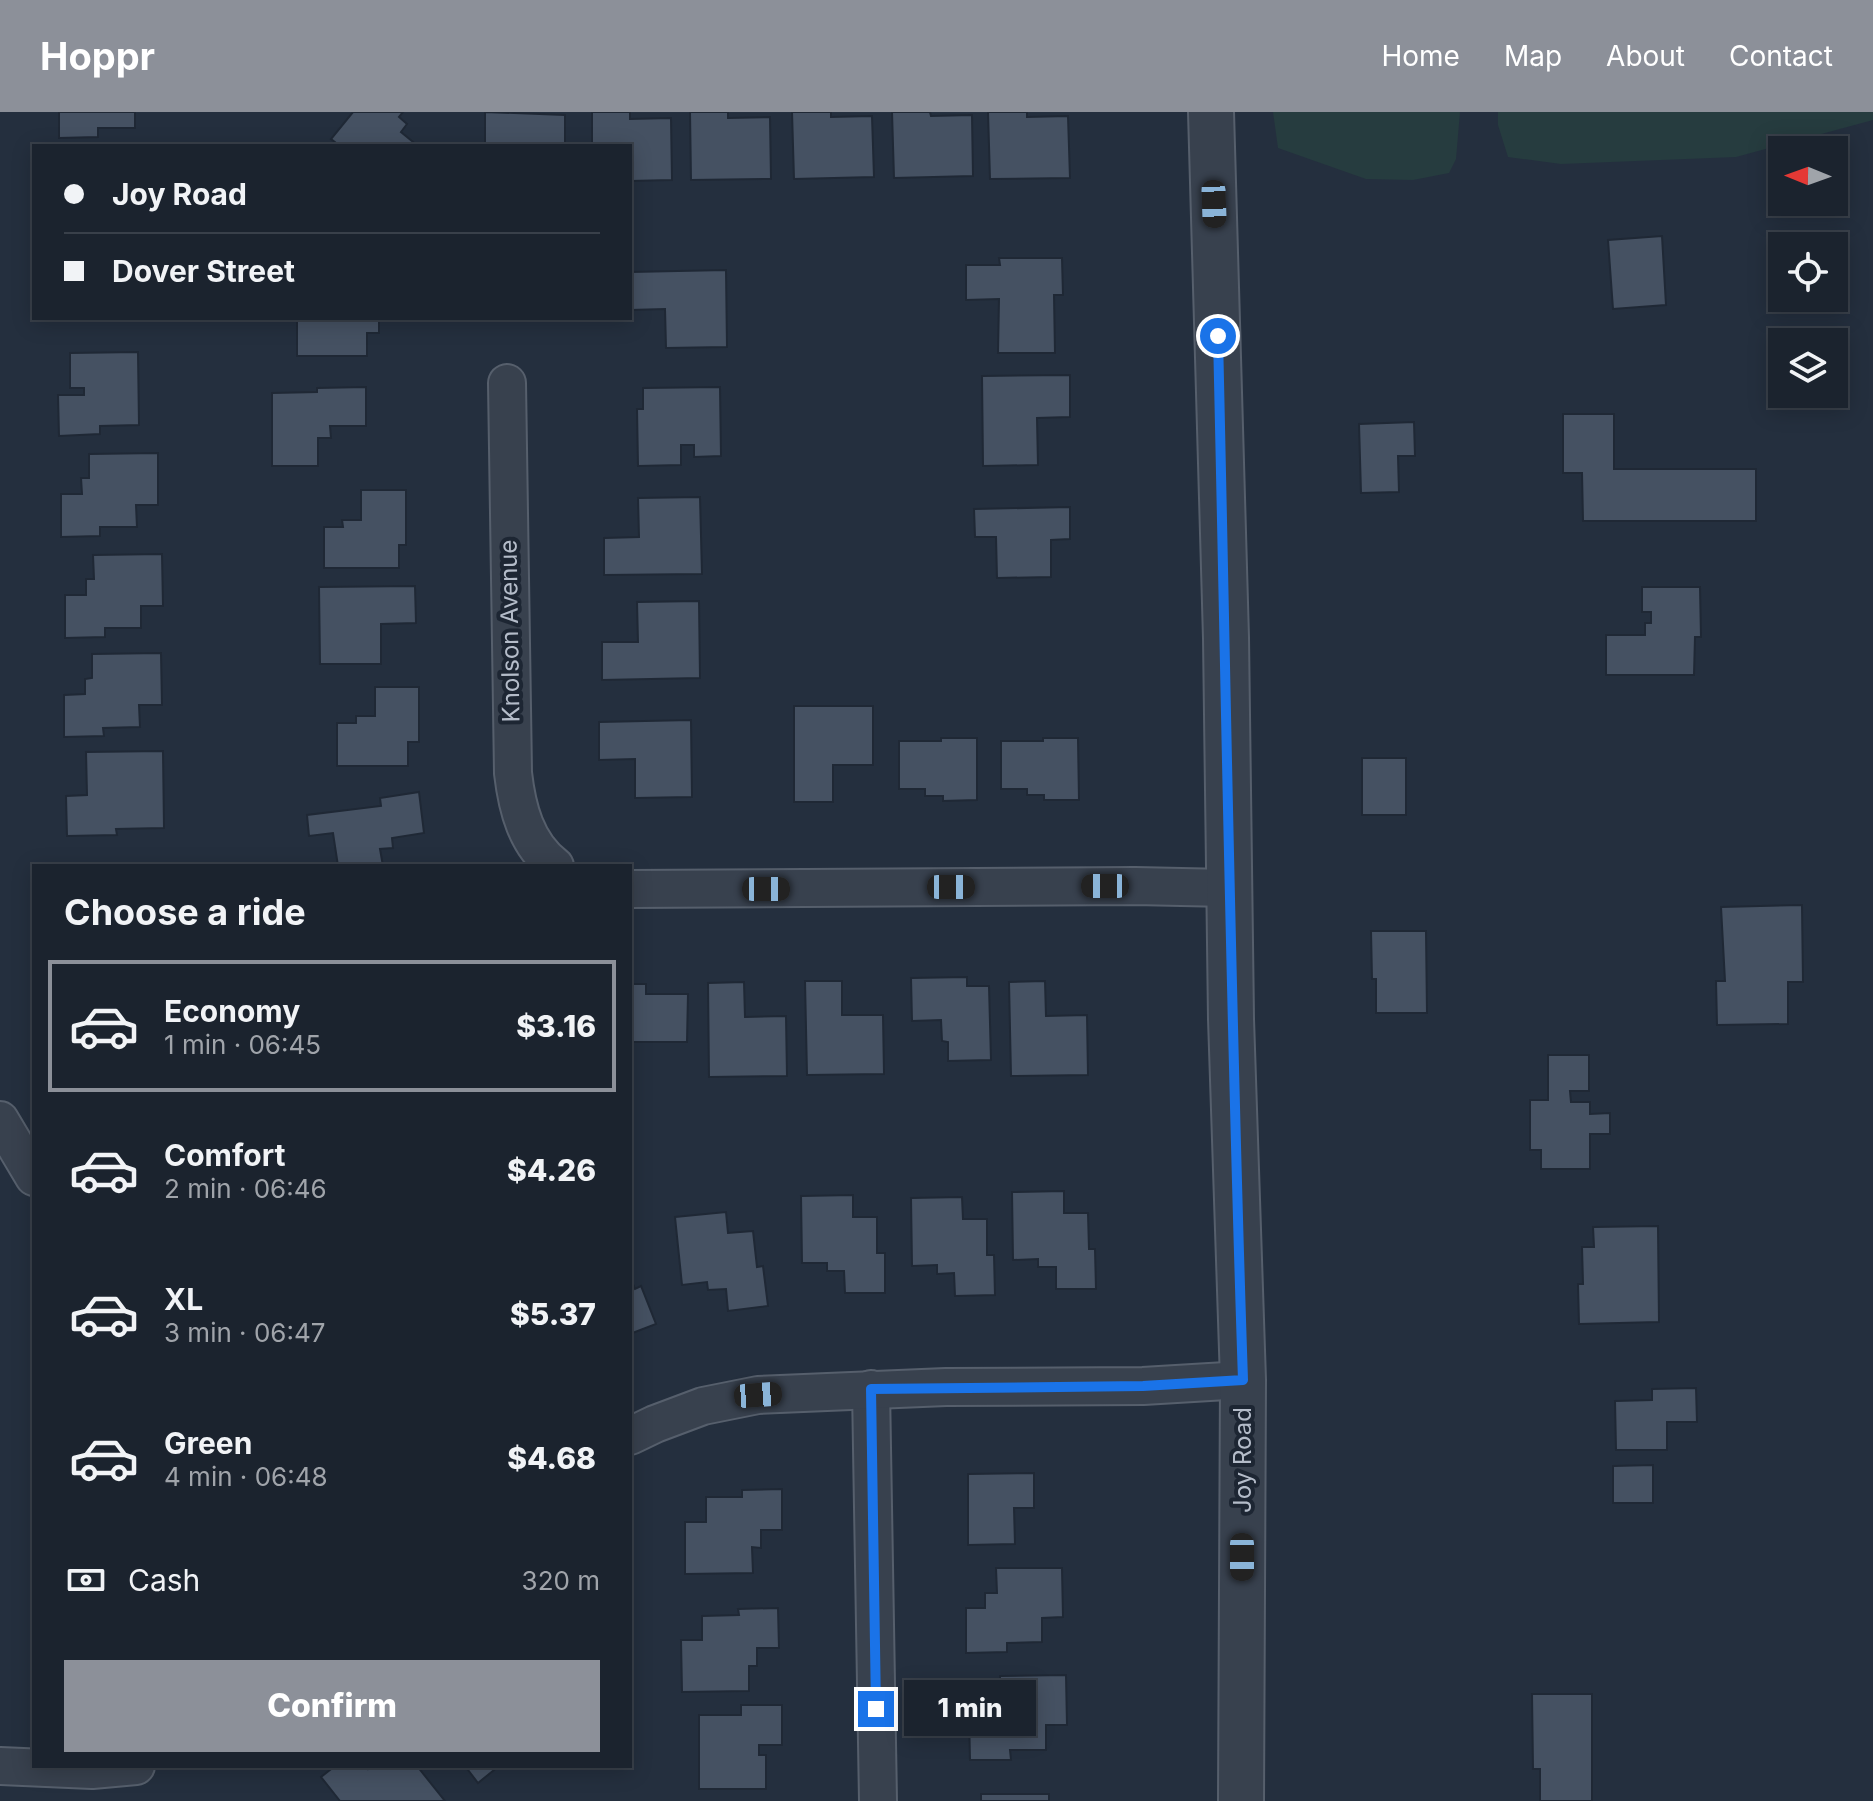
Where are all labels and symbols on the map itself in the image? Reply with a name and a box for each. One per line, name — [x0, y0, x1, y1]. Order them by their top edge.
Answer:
north arrow — [1768, 136, 1848, 216]
car — [1201, 180, 1227, 228]
route start — [1200, 318, 1236, 354]
street label: Knolson Avenue — [493, 539, 526, 723]
car — [1081, 874, 1129, 898]
car — [927, 875, 975, 899]
car — [742, 877, 790, 901]
car — [733, 1381, 783, 1409]
street label: Joy Road — [1228, 1407, 1257, 1513]
car — [1230, 1533, 1254, 1581]
callout: 1 min — [904, 1681, 1036, 1737]
route end — [858, 1691, 894, 1727]

